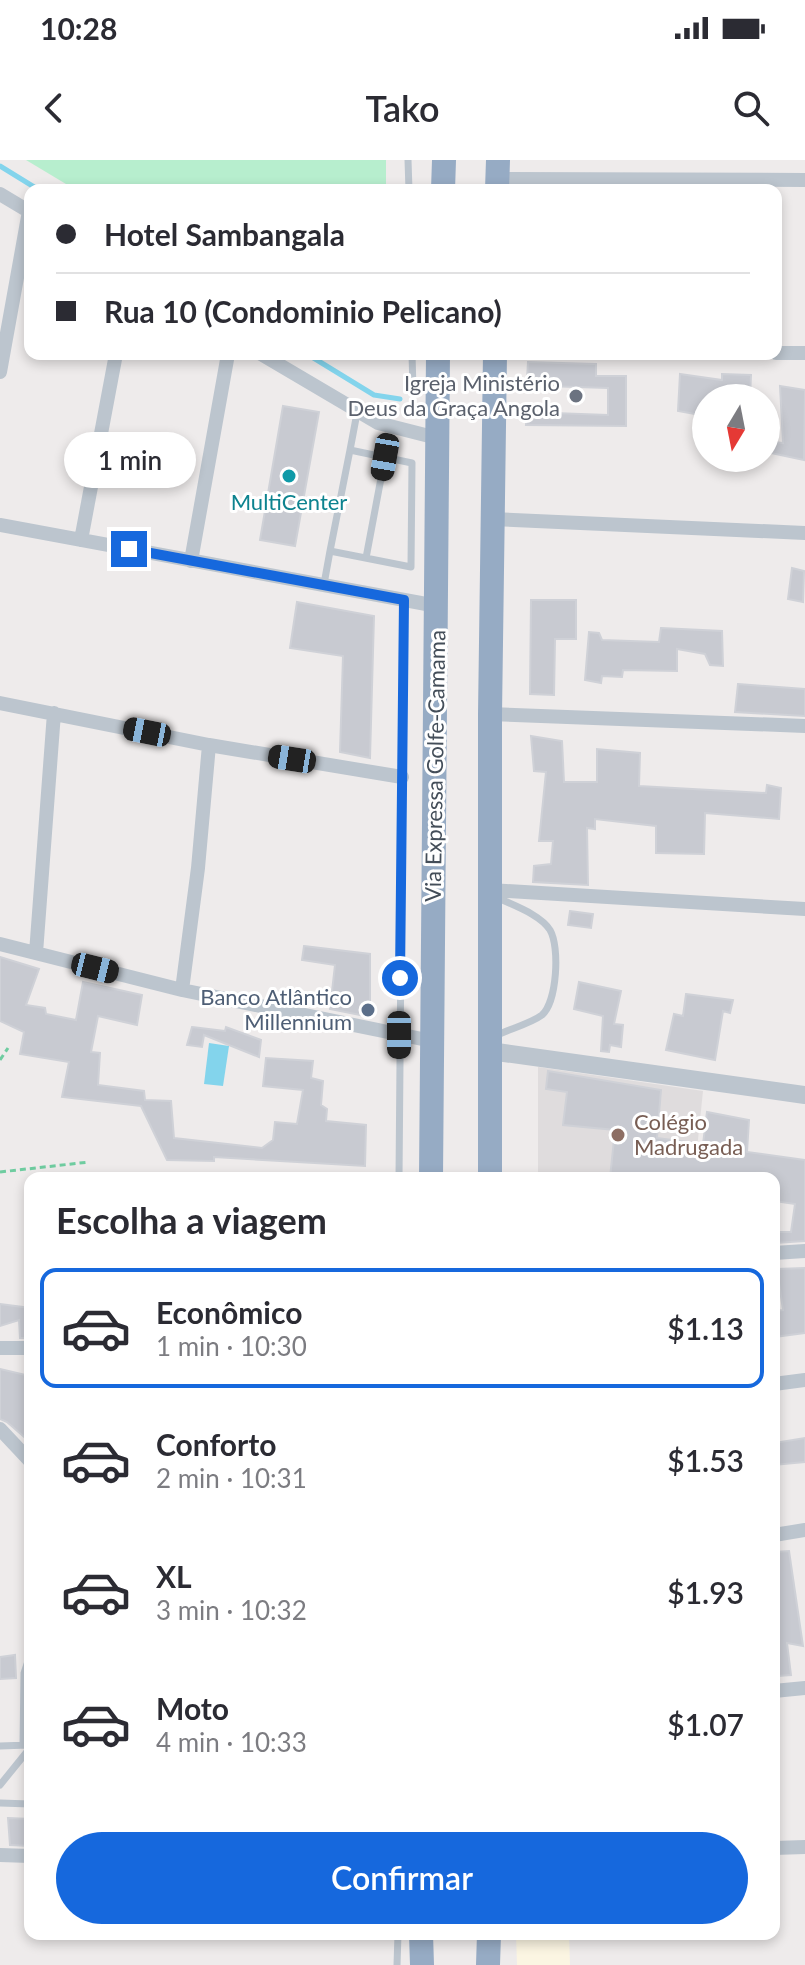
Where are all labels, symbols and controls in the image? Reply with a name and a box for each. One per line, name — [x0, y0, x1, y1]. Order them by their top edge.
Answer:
text: 10:28 — [40, 10, 117, 46]
icon: back — [32, 86, 76, 130]
text: Tako — [366, 86, 439, 130]
icon: search — [729, 86, 773, 130]
text: Hotel Sambangala — [104, 216, 345, 252]
text: Rua 10 (Condominio Pelicano) — [104, 293, 502, 329]
place label: Igreja Ministério Deus da Graça Angola — [348, 369, 560, 421]
north arrow — [692, 384, 780, 472]
map controls — [692, 384, 780, 472]
marker: Igreja Ministério Deus da Graça Angola — [567, 387, 585, 405]
car — [369, 431, 401, 483]
callout: 1 min — [63, 433, 195, 489]
text: 1 min — [98, 444, 162, 476]
marker: MultiCenter — [280, 467, 298, 485]
place label: MultiCenter — [231, 488, 347, 515]
route end — [111, 531, 147, 567]
street label: Via Expressa Golfe-Camama — [419, 630, 450, 902]
car — [121, 716, 173, 748]
car — [266, 743, 318, 775]
car — [69, 951, 121, 985]
route start — [382, 960, 418, 996]
place label: Banco Atlântico Millennium — [200, 983, 352, 1035]
marker: Banco Atlântico Millennium — [359, 1001, 377, 1019]
car — [387, 1011, 411, 1059]
place label: Colégio Madrugada — [634, 1108, 743, 1160]
marker: Colégio Madrugada — [609, 1126, 627, 1144]
text: Escolha a viagem — [56, 1198, 327, 1242]
icon: car — [60, 1292, 132, 1364]
text: Econômico — [156, 1294, 302, 1330]
text: $1.13 — [667, 1310, 744, 1346]
text: 1 min · 10:30 — [156, 1330, 307, 1362]
icon: car — [60, 1424, 132, 1496]
text: Conforto — [156, 1426, 276, 1462]
text: $1.53 — [667, 1442, 744, 1478]
text: 2 min · 10:31 — [156, 1462, 307, 1494]
icon: car — [60, 1556, 132, 1628]
text: XL — [156, 1558, 192, 1594]
text: $1.93 — [667, 1574, 744, 1610]
text: 3 min · 10:32 — [156, 1594, 307, 1626]
icon: car — [60, 1688, 132, 1760]
text: Moto — [156, 1690, 229, 1726]
text: $1.07 — [667, 1706, 744, 1742]
text: 4 min · 10:33 — [156, 1726, 307, 1758]
button: Confirmar — [56, 1832, 748, 1924]

